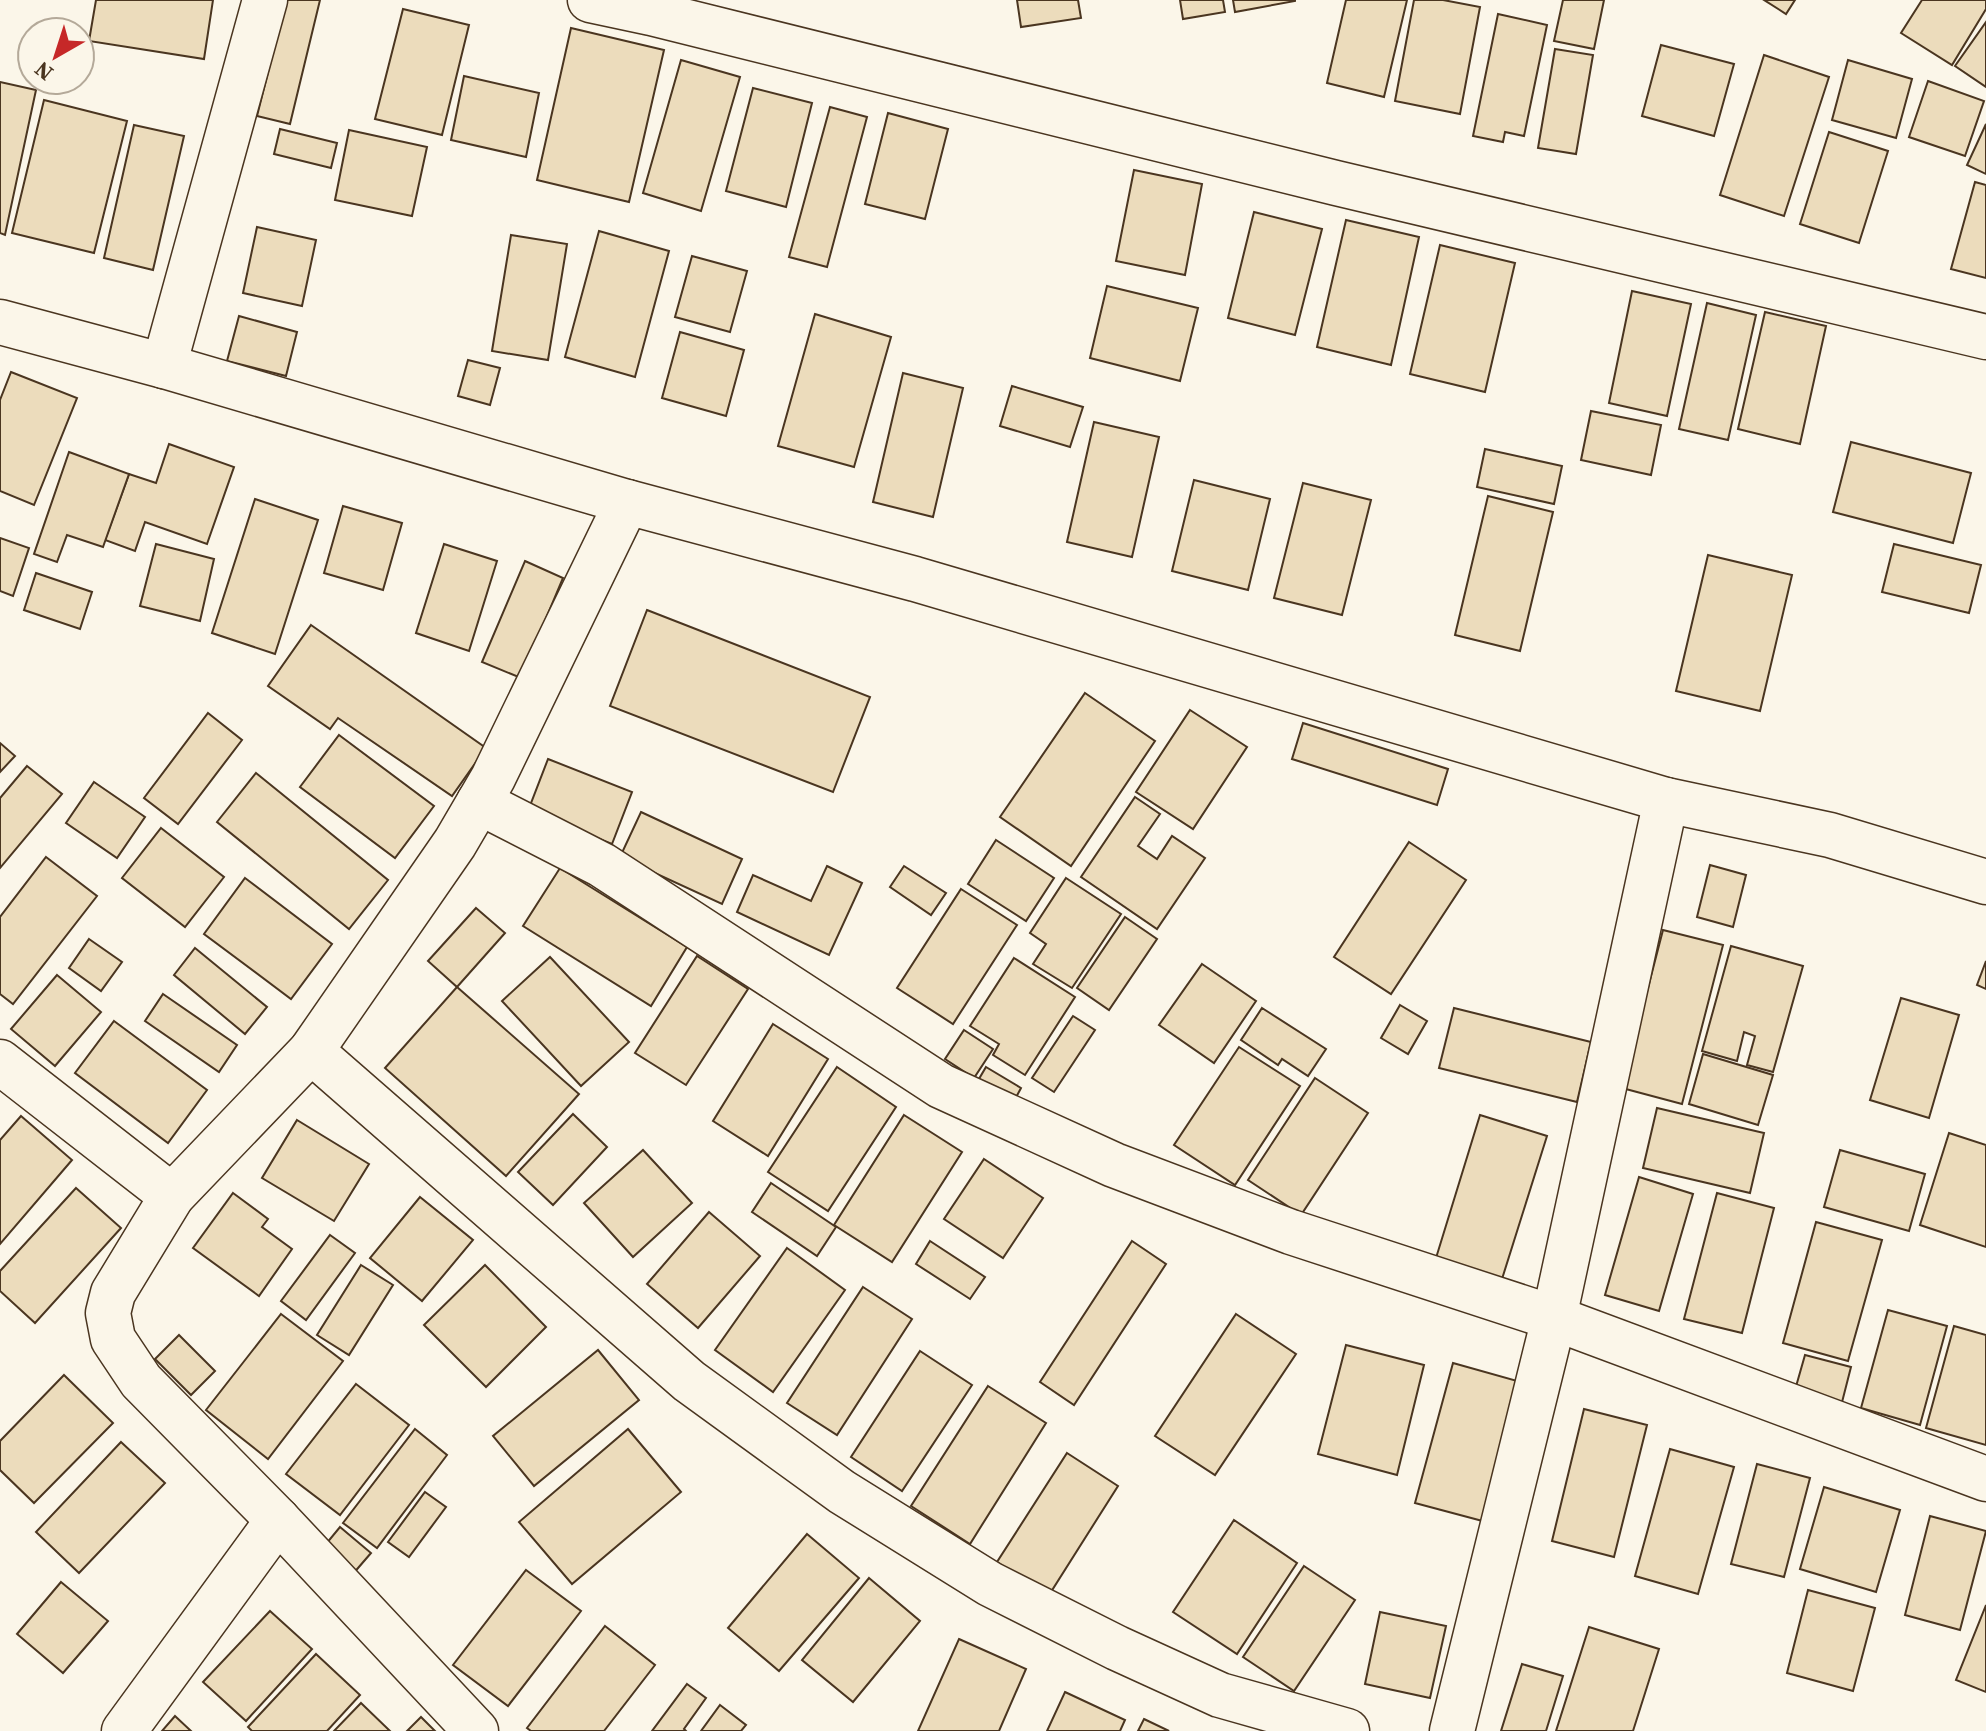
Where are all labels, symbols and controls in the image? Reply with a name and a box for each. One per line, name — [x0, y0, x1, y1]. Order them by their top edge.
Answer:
north arrow — [16, 16, 96, 96]
text: N — [28, 55, 59, 88]

